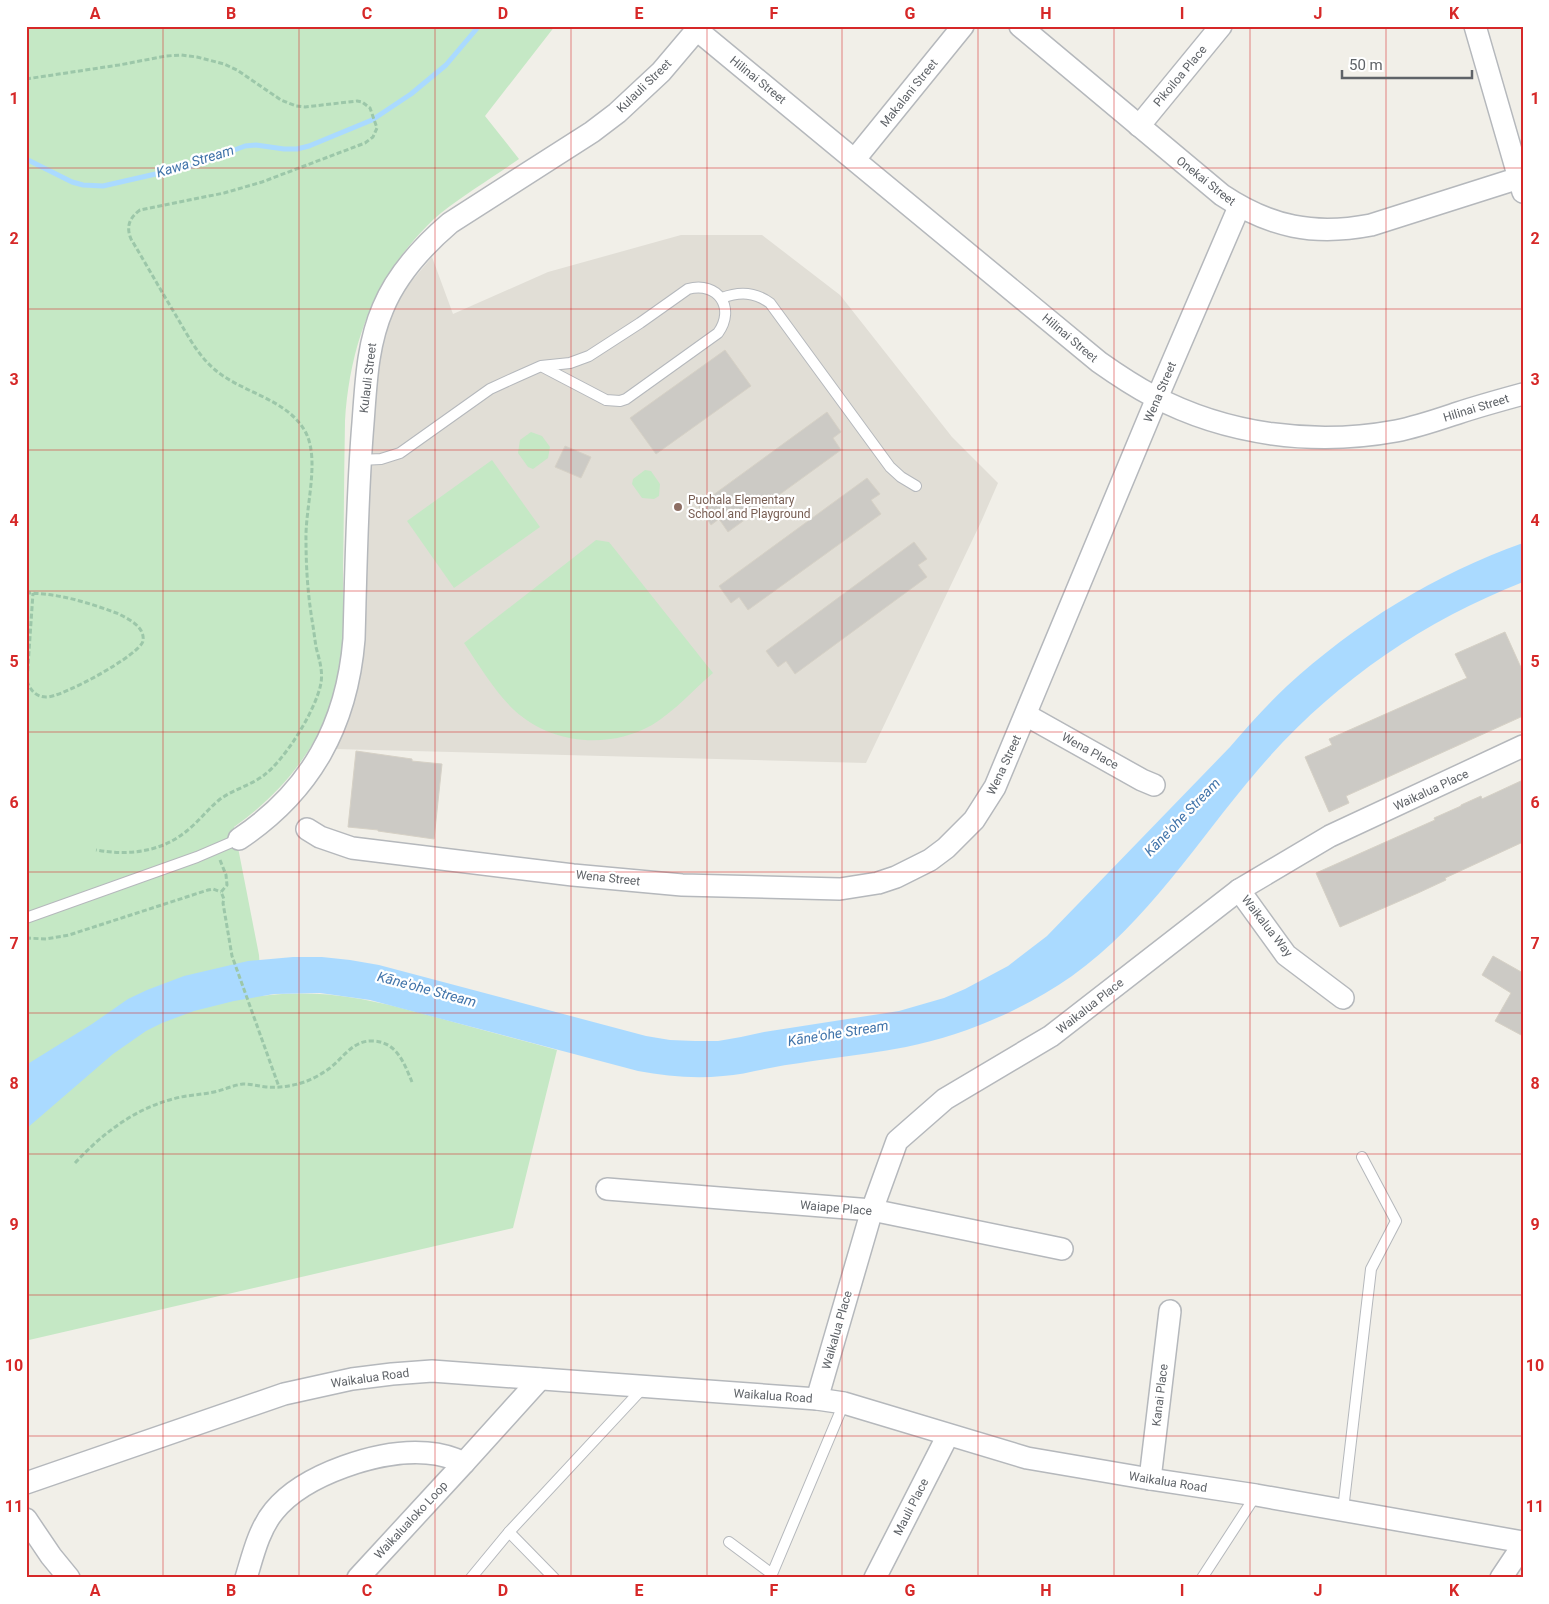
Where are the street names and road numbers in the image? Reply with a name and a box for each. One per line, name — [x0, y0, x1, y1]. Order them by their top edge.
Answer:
street label: Pikoiloa Place — [1150, 43, 1210, 109]
street label: Hilinai Street — [727, 53, 789, 107]
street label: Kulauli Street — [614, 56, 674, 116]
street label: Makalani Street — [877, 56, 941, 130]
street label: Onekai Street — [1174, 153, 1238, 209]
street label: Hilinai Street — [1039, 311, 1101, 365]
street label: Kulauli Street — [357, 342, 379, 414]
street label: Wena Street — [1141, 359, 1179, 424]
street label: Hilinai Street — [1441, 391, 1511, 425]
street label: Wena Place — [1059, 730, 1121, 772]
street label: Wena Street — [984, 733, 1024, 797]
street label: Waikalua Place — [1391, 766, 1471, 814]
street label: Wena Street — [575, 868, 641, 888]
street label: Waikalua Way — [1239, 892, 1296, 960]
street label: Waikalua Place — [1054, 975, 1126, 1037]
street label: Waiape Place — [799, 1198, 873, 1218]
street label: Waikalua Place — [819, 1289, 855, 1371]
street label: Kanai Place — [1149, 1363, 1171, 1427]
street label: Waikalua Road — [330, 1366, 410, 1390]
street label: Waikalua Road — [733, 1386, 813, 1406]
street label: Waikalua Road — [1128, 1469, 1208, 1495]
street label: Mauli Place — [891, 1476, 931, 1538]
street label: Waikalualoko Loop — [371, 1478, 451, 1562]

